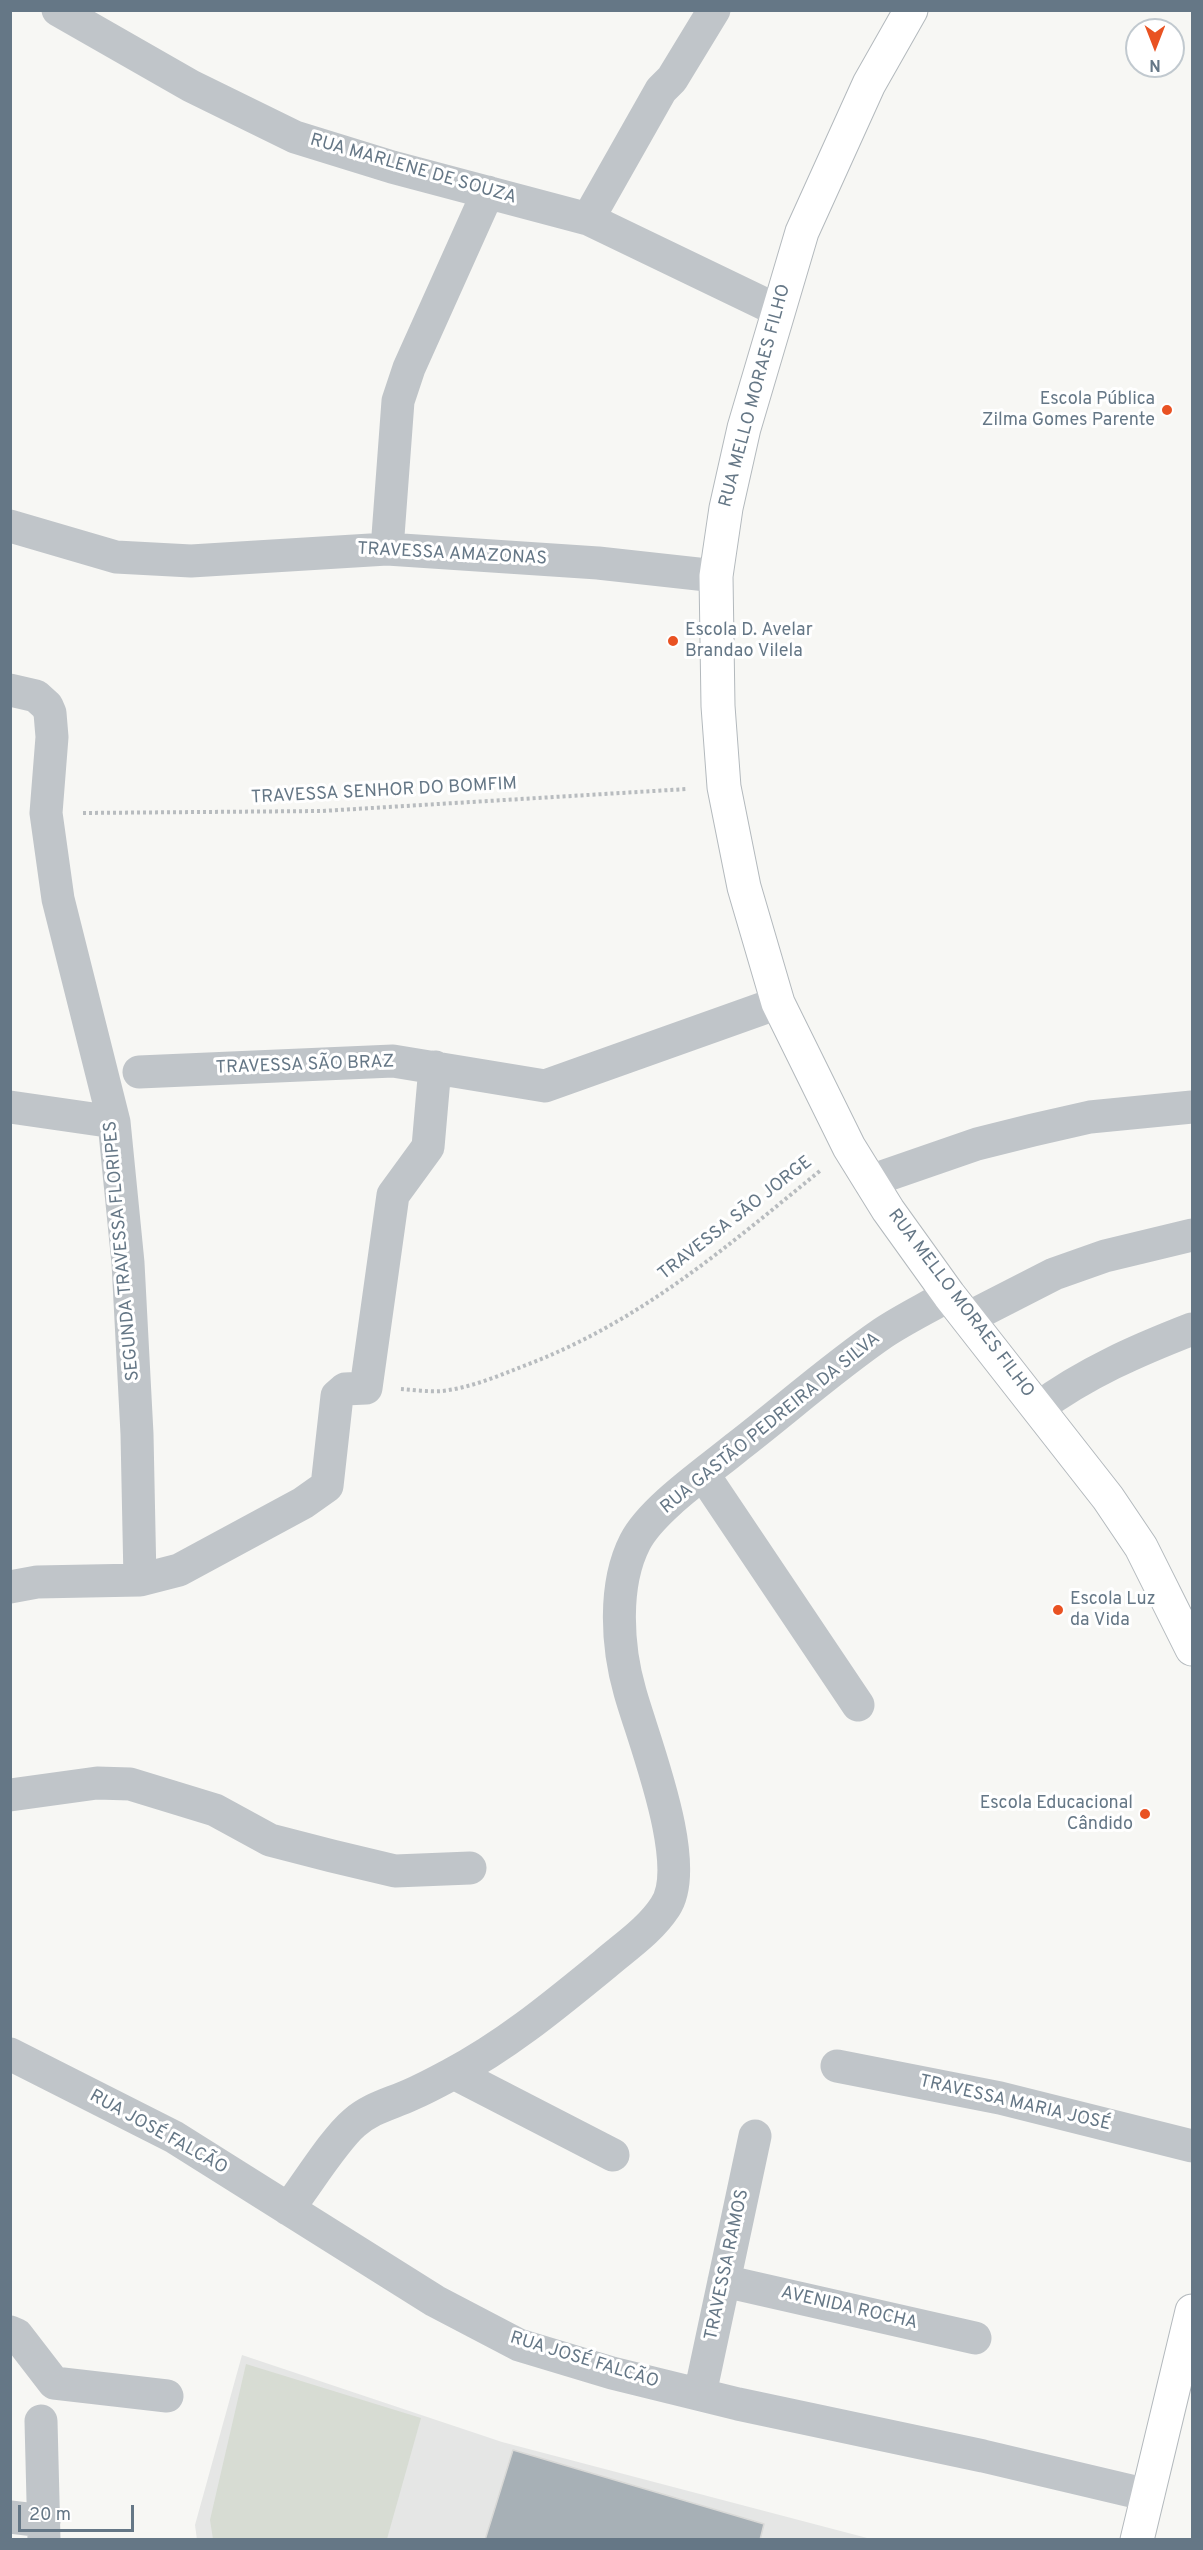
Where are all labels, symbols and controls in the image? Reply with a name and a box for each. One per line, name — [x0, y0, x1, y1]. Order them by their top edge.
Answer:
north arrow — [1125, 18, 1185, 78]
text: N — [1149, 54, 1161, 74]
street label: RUA MARLENE DE SOUZA — [307, 130, 519, 210]
street label: RUA MELLO MORAES FILHO — [716, 282, 796, 510]
place label: Escola Pública Zilma Gomes Parente — [982, 389, 1155, 432]
marker: Escola Pública Zilma Gomes Parente — [1160, 403, 1174, 417]
street label: TRAVESSA AMAZONAS — [357, 539, 547, 571]
place label: Escola D. Avelar Brandao Vilela — [685, 620, 813, 662]
marker: Escola D. Avelar Brandao Vilela — [666, 634, 680, 648]
street label: TRAVESSA SENHOR DO BOMFIM — [250, 774, 518, 810]
street label: TRAVESSA SÃO BRAZ — [215, 1052, 395, 1080]
street label: SEGUNDA TRAVESSA FLORIPES — [101, 1120, 145, 1382]
street label: TRAVESSA SĀO JORGE — [655, 1152, 817, 1286]
street label: RUA MELLO MORAES FILHO — [882, 1206, 1038, 1402]
street label: RUA GASTÃO PEDREIRA DA SILVA — [657, 1329, 885, 1519]
place label: Escola Luz da Vida — [1070, 1589, 1156, 1632]
marker: Escola Luz da Vida — [1051, 1603, 1065, 1617]
place label: Escola Educacional Cândido — [980, 1793, 1133, 1836]
marker: Escola Educacional Cândido — [1138, 1807, 1152, 1821]
street label: TRAVESSA MARIA JOSÉ — [917, 2071, 1113, 2137]
street label: RUA JOSÉ FALCÃO — [85, 2086, 231, 2180]
street label: TRAVESSA RAMOS — [701, 2188, 755, 2342]
street label: AVENIDA ROCHA — [779, 2283, 919, 2335]
street label: RUA JOSÉ FALCÃO — [507, 2328, 661, 2394]
scale bar — [21, 2493, 136, 2531]
text: 20 m — [29, 2504, 71, 2527]

